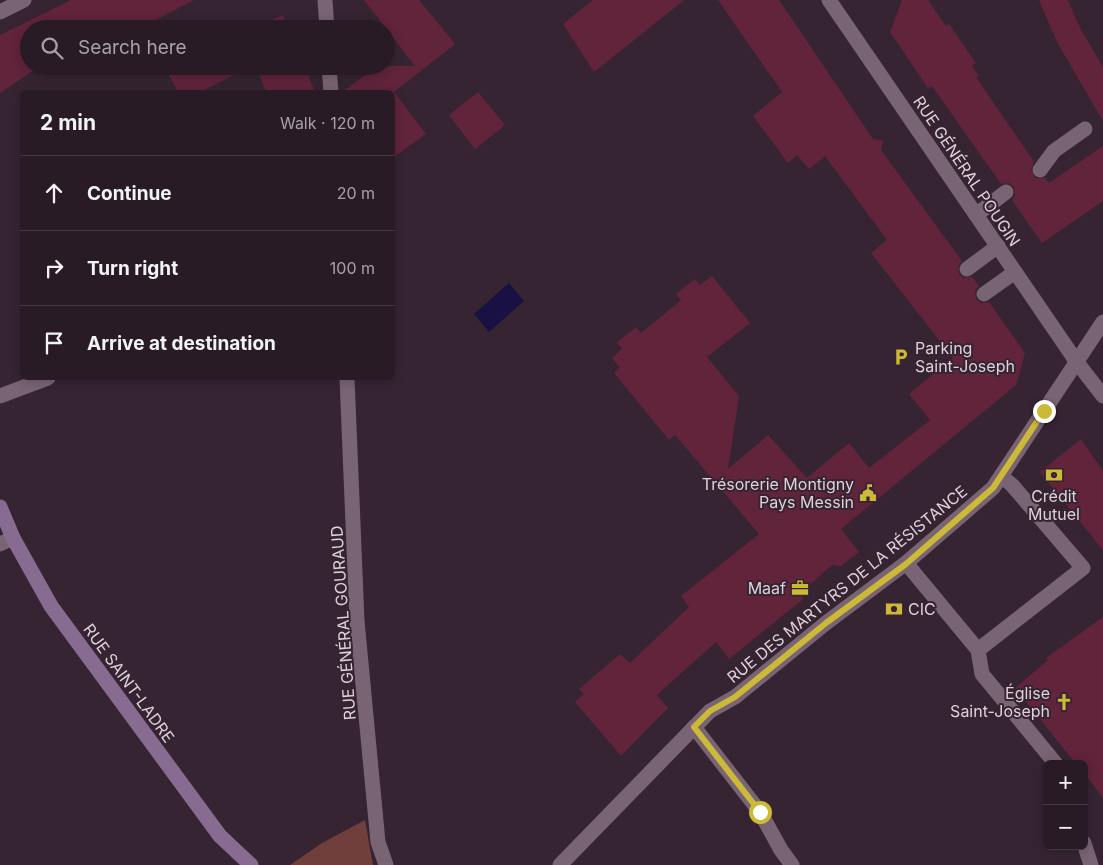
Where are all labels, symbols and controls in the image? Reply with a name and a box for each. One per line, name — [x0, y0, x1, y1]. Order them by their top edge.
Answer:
search box — [20, 20, 395, 75]
icon: search — [38, 34, 66, 62]
text: Search here — [78, 36, 187, 59]
street label: RUE GÉNÉRAL POUGIN — [909, 92, 1025, 250]
text: 2 min — [40, 110, 96, 135]
text: Walk · 120 m — [280, 113, 375, 133]
icon: ahead — [40, 179, 68, 207]
text: Continue — [87, 182, 172, 205]
text: 20 m — [337, 183, 375, 203]
icon: right — [40, 254, 68, 282]
text: Turn right — [87, 257, 178, 280]
text: 100 m — [330, 258, 375, 278]
icon: arrive — [40, 329, 68, 357]
text: Arrive at destination — [87, 332, 276, 355]
place label: Parking Saint-Joseph — [915, 338, 1015, 376]
parking icon: Parking Saint-Joseph — [891, 347, 911, 367]
route end — [1033, 400, 1056, 423]
bank icon: Crédit Mutuel — [1044, 465, 1064, 485]
place label: Trésorerie Montigny Pays Messin — [702, 474, 854, 512]
street label: RUE DES MARTYRS DE LA RÉSISTANCE — [723, 481, 971, 687]
public building icon: Trésorerie Montigny Pays Messin — [858, 483, 878, 503]
place label: Crédit Mutuel — [1028, 486, 1080, 524]
street label: RUE GÉNÉRAL GOURAUD — [326, 525, 360, 721]
place label: Maaf — [748, 578, 786, 598]
office icon: Maaf — [790, 578, 810, 598]
bank icon: CIC — [884, 599, 904, 619]
place label: CIC — [908, 599, 936, 619]
street label: RUE SAINT-LADRE — [79, 620, 179, 746]
place label: Église Saint-Joseph — [950, 683, 1050, 721]
church icon: Église Saint-Joseph — [1054, 692, 1074, 712]
map controls — [1043, 760, 1088, 850]
button: + — [1043, 760, 1088, 805]
route start — [749, 801, 772, 824]
button: − — [1043, 805, 1088, 850]

